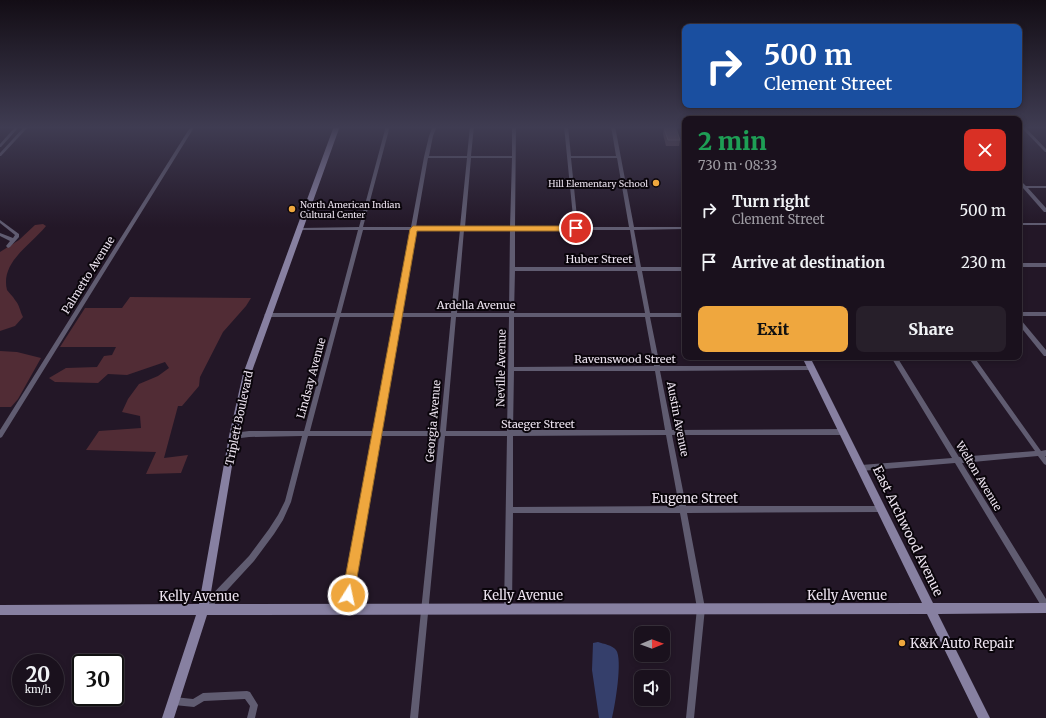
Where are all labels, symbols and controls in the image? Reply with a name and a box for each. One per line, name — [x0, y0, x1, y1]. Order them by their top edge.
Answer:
text: 500 m — [764, 37, 852, 73]
icon: right — [698, 40, 750, 92]
text: Clement Street — [764, 72, 892, 95]
text: 2 min — [698, 126, 767, 157]
button: close — [964, 129, 1006, 171]
text: 730 m · 08:33 — [698, 157, 777, 174]
place label: Hill Elementary School — [548, 178, 648, 189]
marker: Hill Elementary School — [651, 178, 661, 188]
text: Turn right — [732, 192, 810, 211]
place label: North American Indian Cultural Center — [300, 199, 400, 220]
icon: right — [698, 199, 720, 221]
text: 500 m — [960, 201, 1006, 220]
marker: North American Indian Cultural Center — [287, 204, 297, 214]
pin — [559, 211, 593, 245]
text: Clement Street — [732, 211, 825, 228]
icon: arrive — [565, 217, 587, 239]
street label: Palmetto Avenue — [58, 233, 118, 316]
icon: arrive — [698, 251, 720, 273]
street label: Huber Street — [566, 252, 633, 266]
text: Arrive at destination — [732, 253, 885, 272]
text: 230 m — [961, 253, 1006, 272]
street label: Ardella Avenue — [436, 298, 516, 312]
button: Exit — [698, 306, 848, 352]
button: Share — [856, 306, 1006, 352]
street label: Neville Avenue — [493, 329, 509, 407]
street label: Lindsay Avenue — [293, 336, 329, 420]
street label: Ravenswood Street — [574, 352, 676, 366]
street label: Triplett Boulevard — [222, 369, 256, 467]
street label: Georgia Avenue — [422, 379, 444, 463]
street label: Austin Avenue — [664, 379, 692, 458]
street label: Staeger Street — [501, 417, 576, 431]
street label: Welton Avenue — [952, 438, 1005, 513]
street label: East Archwood Avenue — [869, 463, 947, 599]
street label: Eugene Street — [652, 490, 738, 507]
position arrow — [327, 574, 369, 616]
street label: Kelly Avenue — [483, 587, 563, 604]
street label: Kelly Avenue — [807, 587, 887, 604]
street label: Kelly Avenue — [159, 588, 239, 605]
north arrow — [634, 626, 670, 662]
map controls — [634, 626, 670, 706]
place label: K&K Auto Repair — [910, 635, 1015, 652]
marker: K&K Auto Repair — [897, 638, 907, 648]
speed limit sign: 30 — [72, 654, 124, 706]
text: 20 — [26, 662, 50, 687]
button: sound — [634, 670, 670, 706]
text: km/h — [25, 683, 51, 696]

